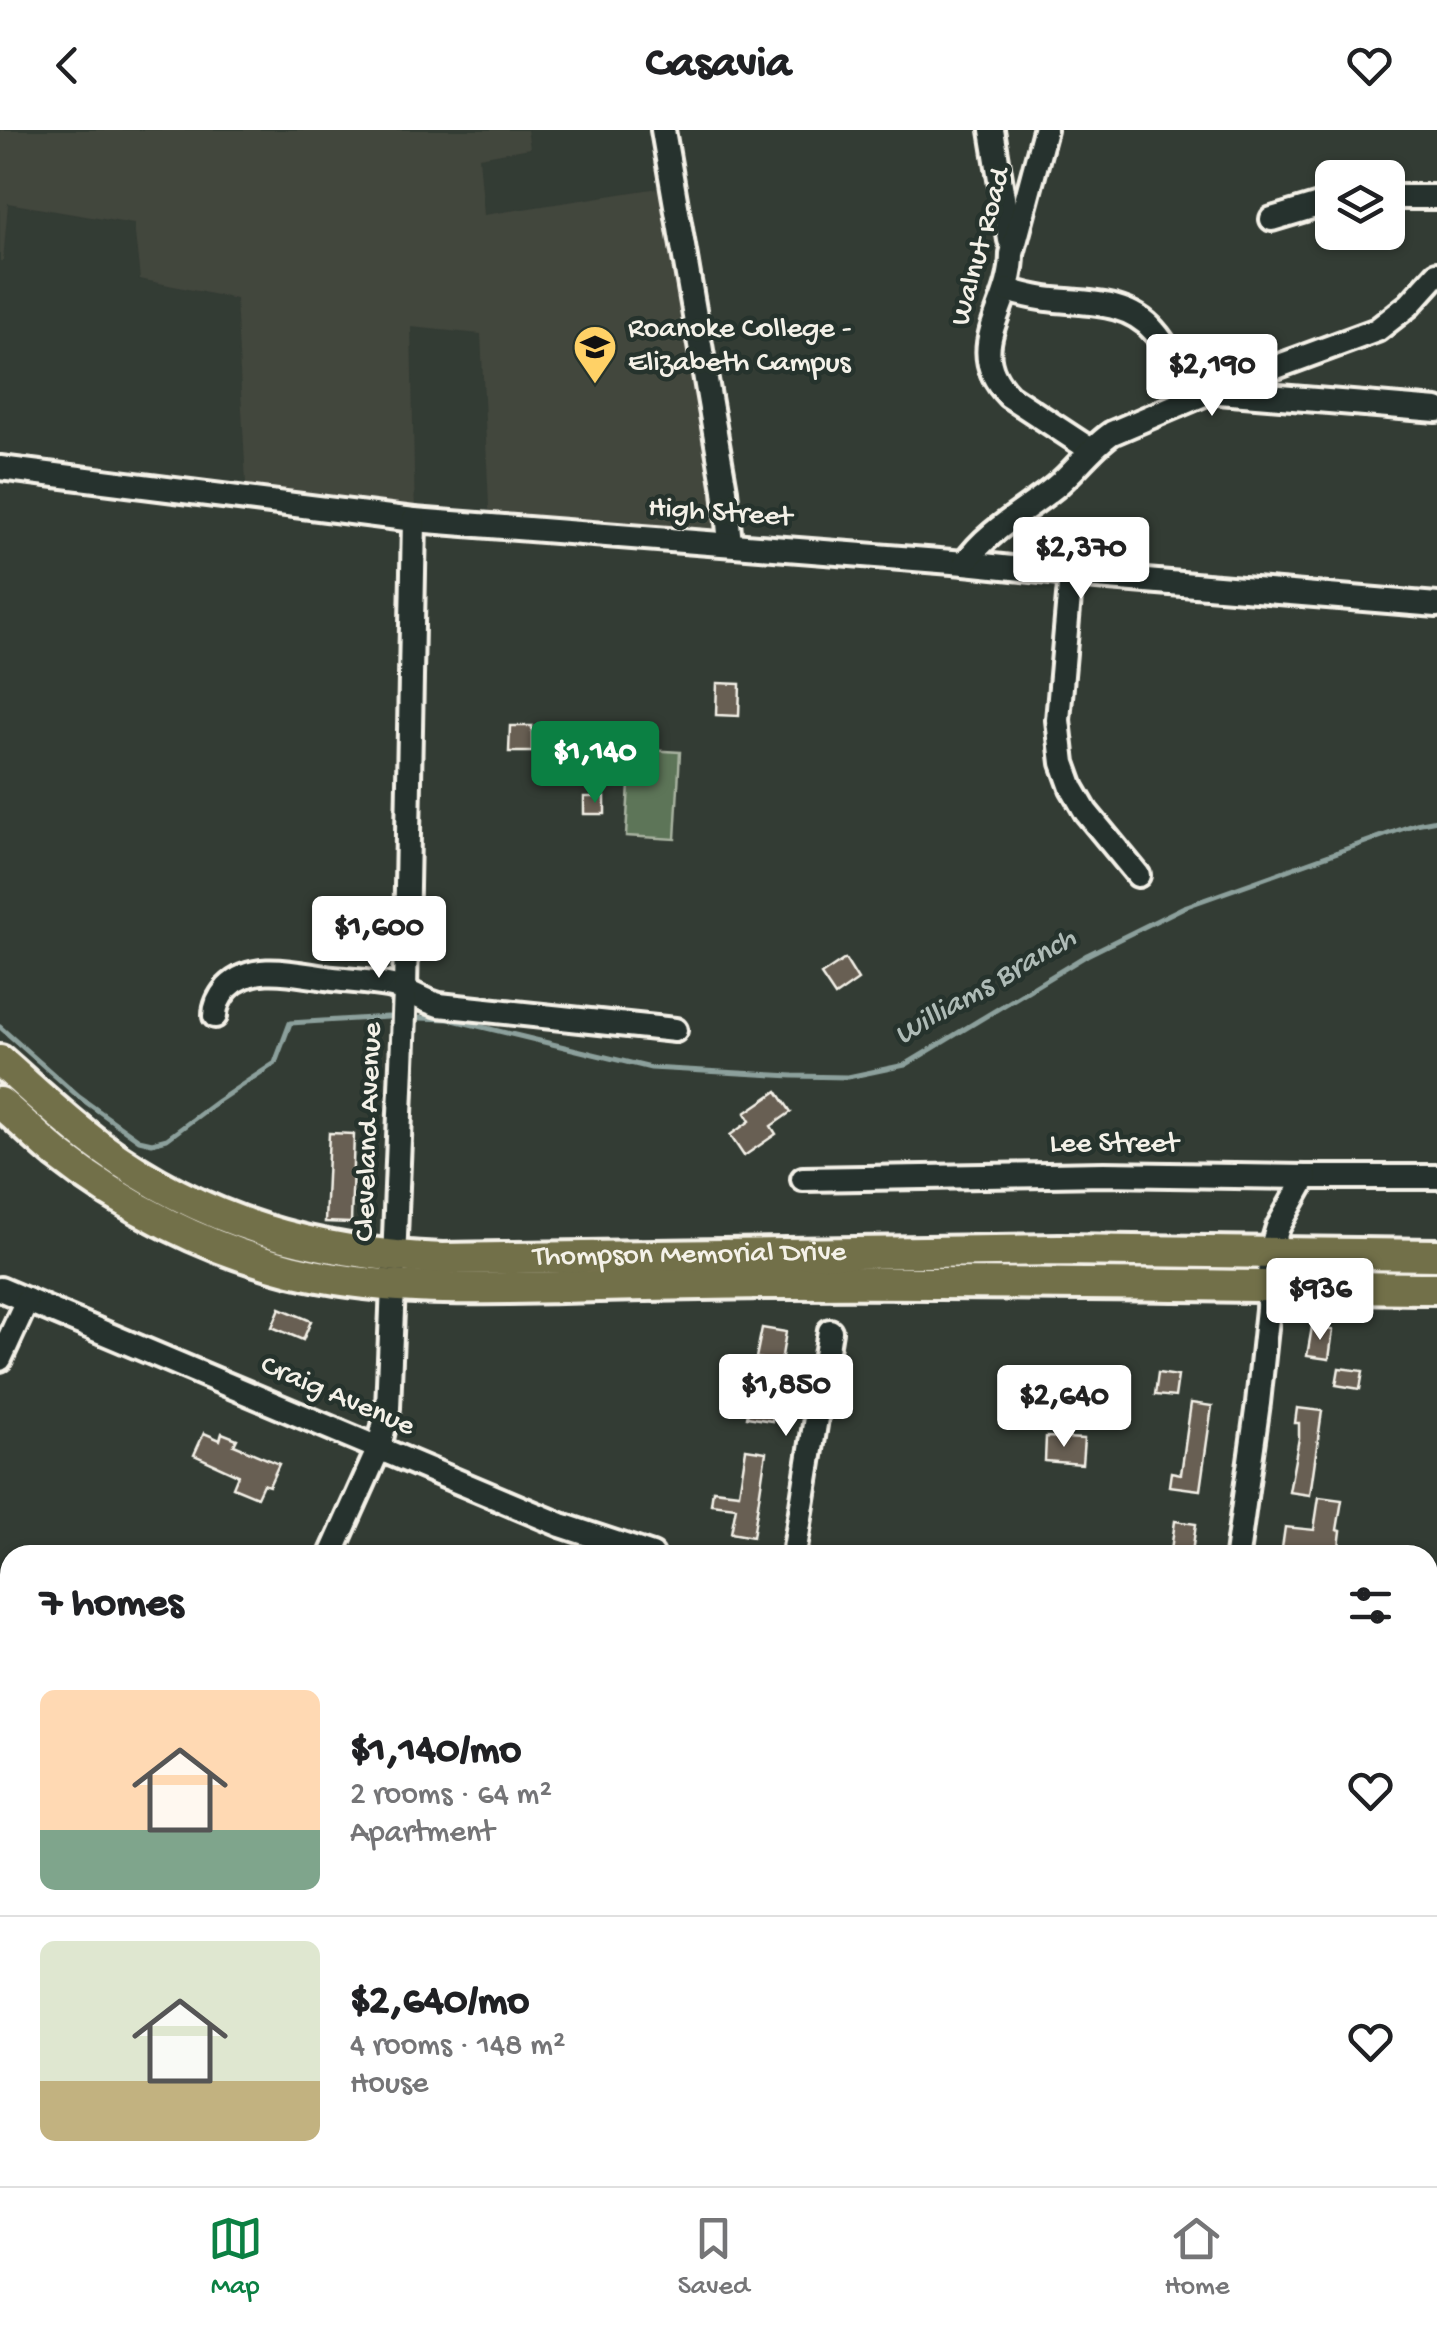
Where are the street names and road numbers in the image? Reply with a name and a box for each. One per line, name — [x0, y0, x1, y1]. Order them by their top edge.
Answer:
street label: Walnut Road — [944, 162, 1020, 330]
street label: High Street — [647, 492, 796, 537]
street label: Cleveland Avenue — [349, 1021, 391, 1242]
street label: Lee Street — [1049, 1128, 1181, 1163]
street label: Thompson Memorial Drive — [531, 1236, 847, 1275]
street label: Craig Avenue — [254, 1349, 420, 1445]

